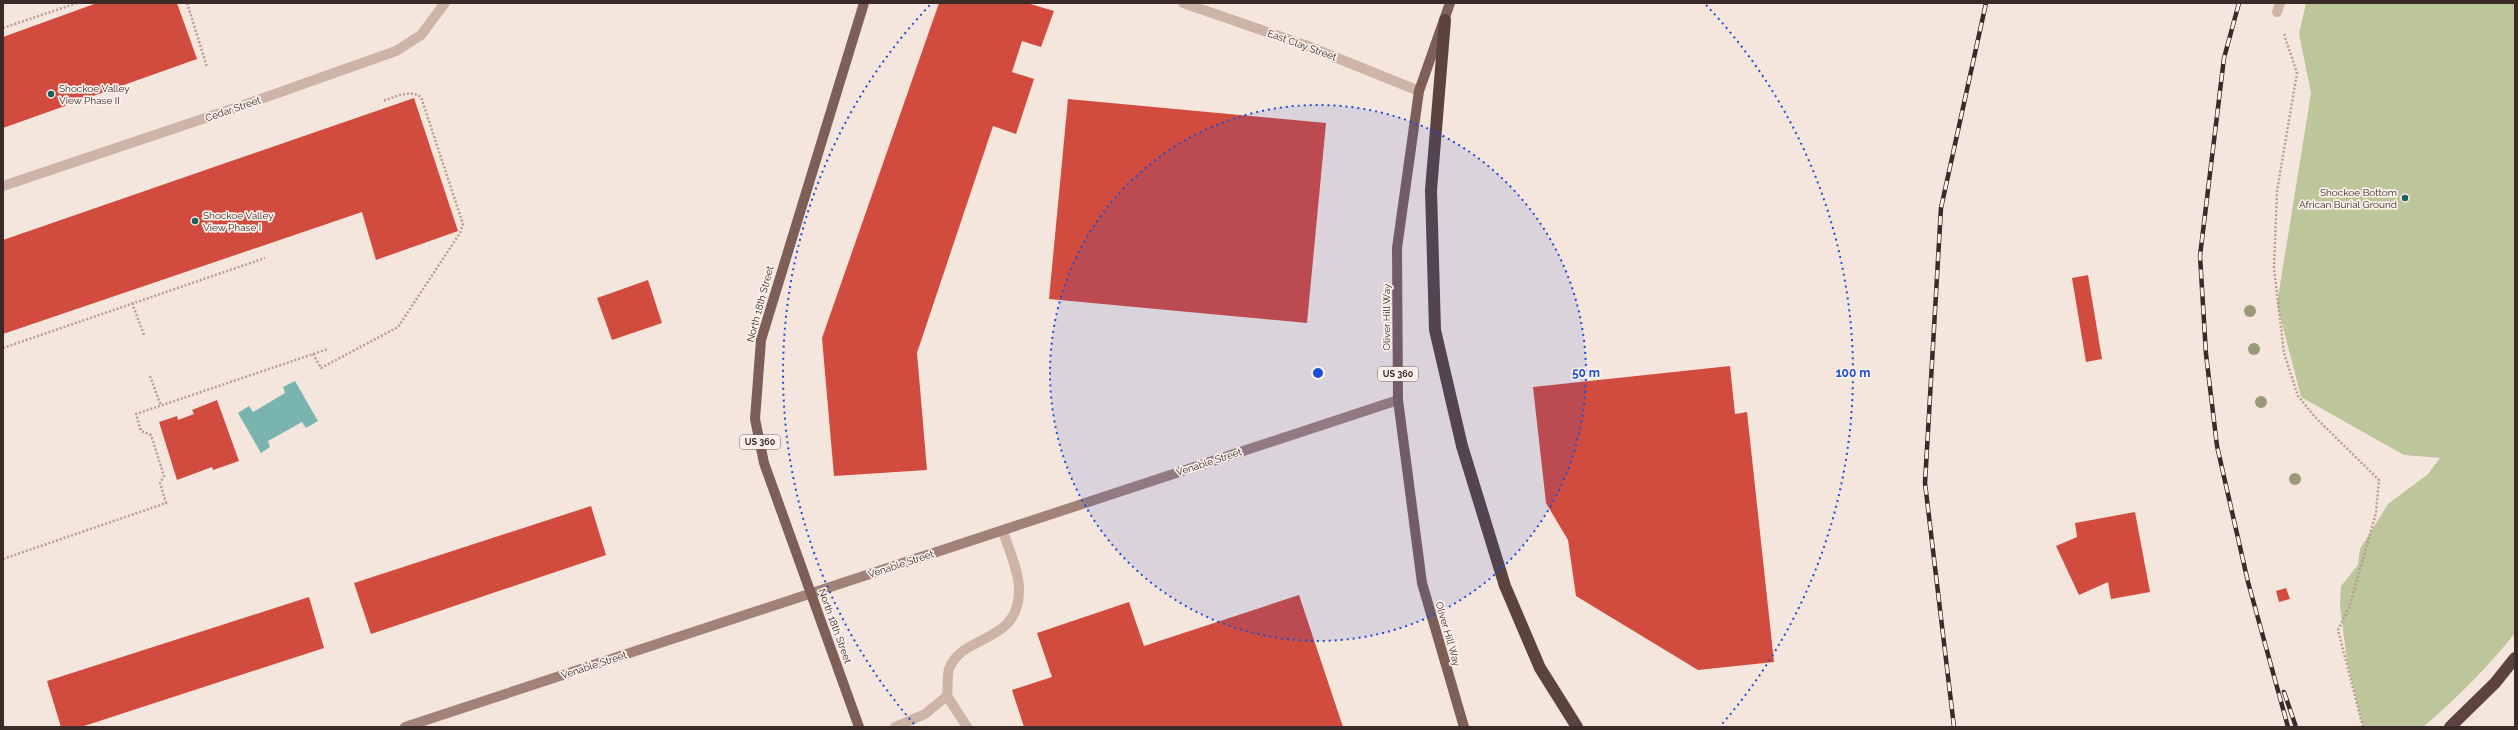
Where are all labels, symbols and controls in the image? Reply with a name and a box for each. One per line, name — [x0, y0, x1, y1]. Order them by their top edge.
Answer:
street label: East Clay Street — [1266, 27, 1339, 63]
place label: Shockoe Valley View Phase II — [59, 83, 130, 106]
marker: Shockoe Valley View Phase II — [46, 89, 56, 99]
street label: Cedar Street — [204, 94, 263, 124]
place label: Shockoe Bottom African Burial Ground — [2299, 187, 2397, 210]
marker: Shockoe Bottom African Burial Ground — [2400, 193, 2410, 203]
place label: Shockoe Valley View Phase I — [203, 210, 274, 233]
marker: Shockoe Valley View Phase I — [190, 216, 200, 226]
street label: North 18th Street — [745, 264, 776, 343]
street label: Oliver Hill Way — [1381, 283, 1392, 350]
centre of rings — [1311, 366, 1325, 380]
text: 50 m — [1572, 366, 1600, 380]
text: 100 m — [1836, 366, 1870, 380]
road number: US 360 — [1378, 367, 1418, 381]
road number: US 360 — [740, 435, 780, 449]
street label: Venable Street — [1175, 446, 1244, 478]
street label: Venable Street — [867, 548, 936, 580]
street label: North 18th Street — [816, 587, 854, 665]
street label: Oliver Hill Way — [1434, 600, 1463, 668]
street label: Venable Street — [560, 649, 629, 681]

